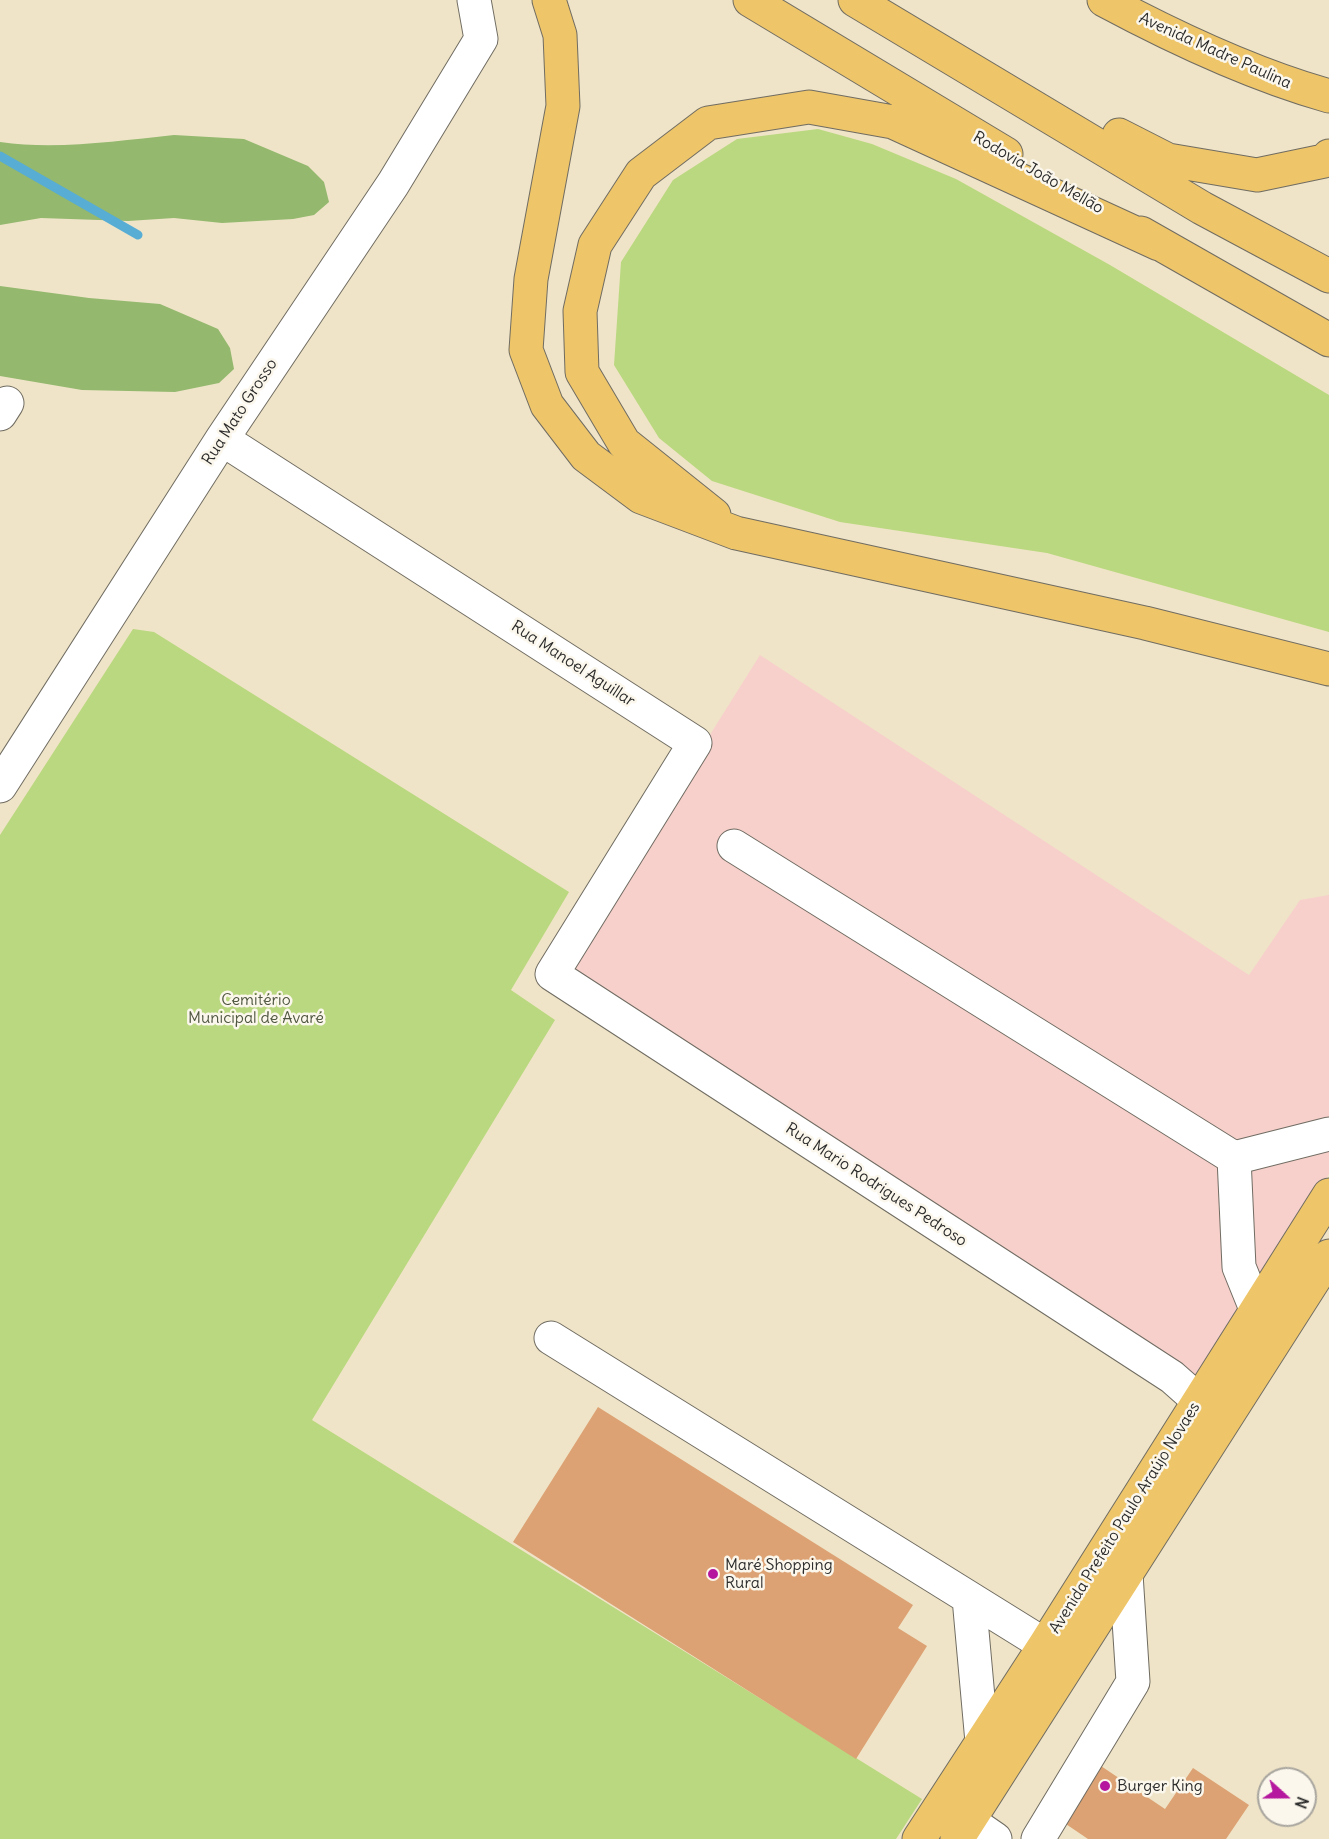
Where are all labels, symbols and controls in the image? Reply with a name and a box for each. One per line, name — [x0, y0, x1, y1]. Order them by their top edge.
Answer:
street label: Avenida Madre Paulina — [1136, 9, 1294, 93]
street label: Rodovia João Mellão — [969, 128, 1107, 218]
street label: Rua Mato Grosso — [198, 355, 282, 469]
street label: Rua Manoel Aguillar — [508, 617, 638, 711]
park label: Cemitério Municipal de Avaré — [188, 990, 324, 1028]
street label: Rua Mario Rodrigues Pedroso — [782, 1119, 970, 1251]
street label: Avenida Prefeito Paulo Araújo Novaes — [1046, 1399, 1204, 1637]
place label: Maré Shopping Rural — [725, 1555, 833, 1593]
marker: Maré Shopping Rural — [706, 1567, 720, 1581]
north arrow — [1257, 1767, 1317, 1827]
place label: Burger King — [1117, 1776, 1203, 1796]
marker: Burger King — [1098, 1779, 1112, 1793]
text: N — [1291, 1794, 1313, 1811]

